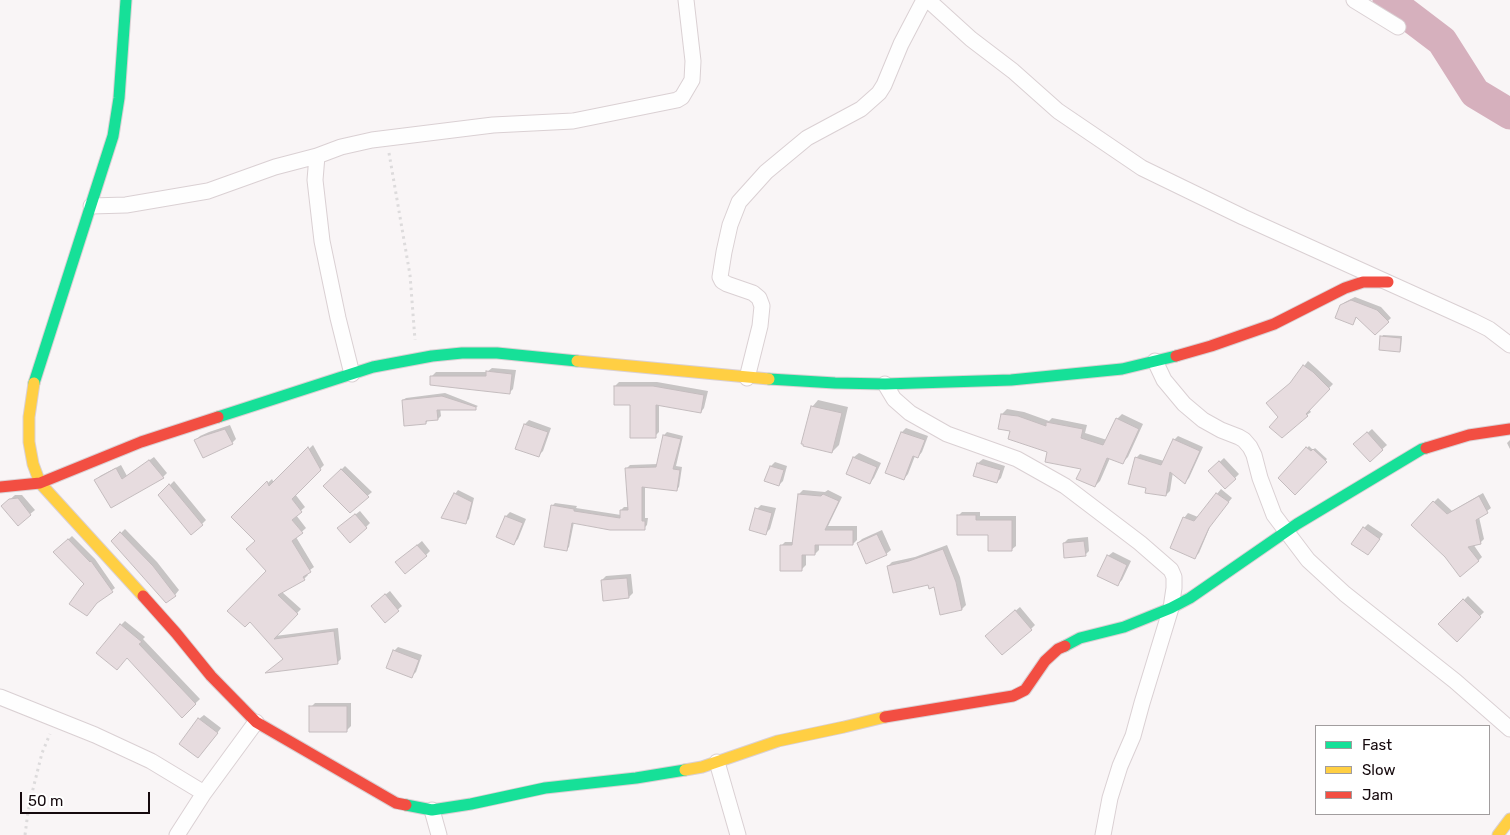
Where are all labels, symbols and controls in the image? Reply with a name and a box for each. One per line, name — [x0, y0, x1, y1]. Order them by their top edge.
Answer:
legend — [1315, 725, 1490, 815]
text: Fast — [1362, 736, 1392, 754]
text: Slow — [1362, 761, 1395, 779]
scale bar — [22, 782, 152, 814]
text: Jam — [1362, 786, 1393, 804]
text: 50 m — [28, 792, 63, 810]

